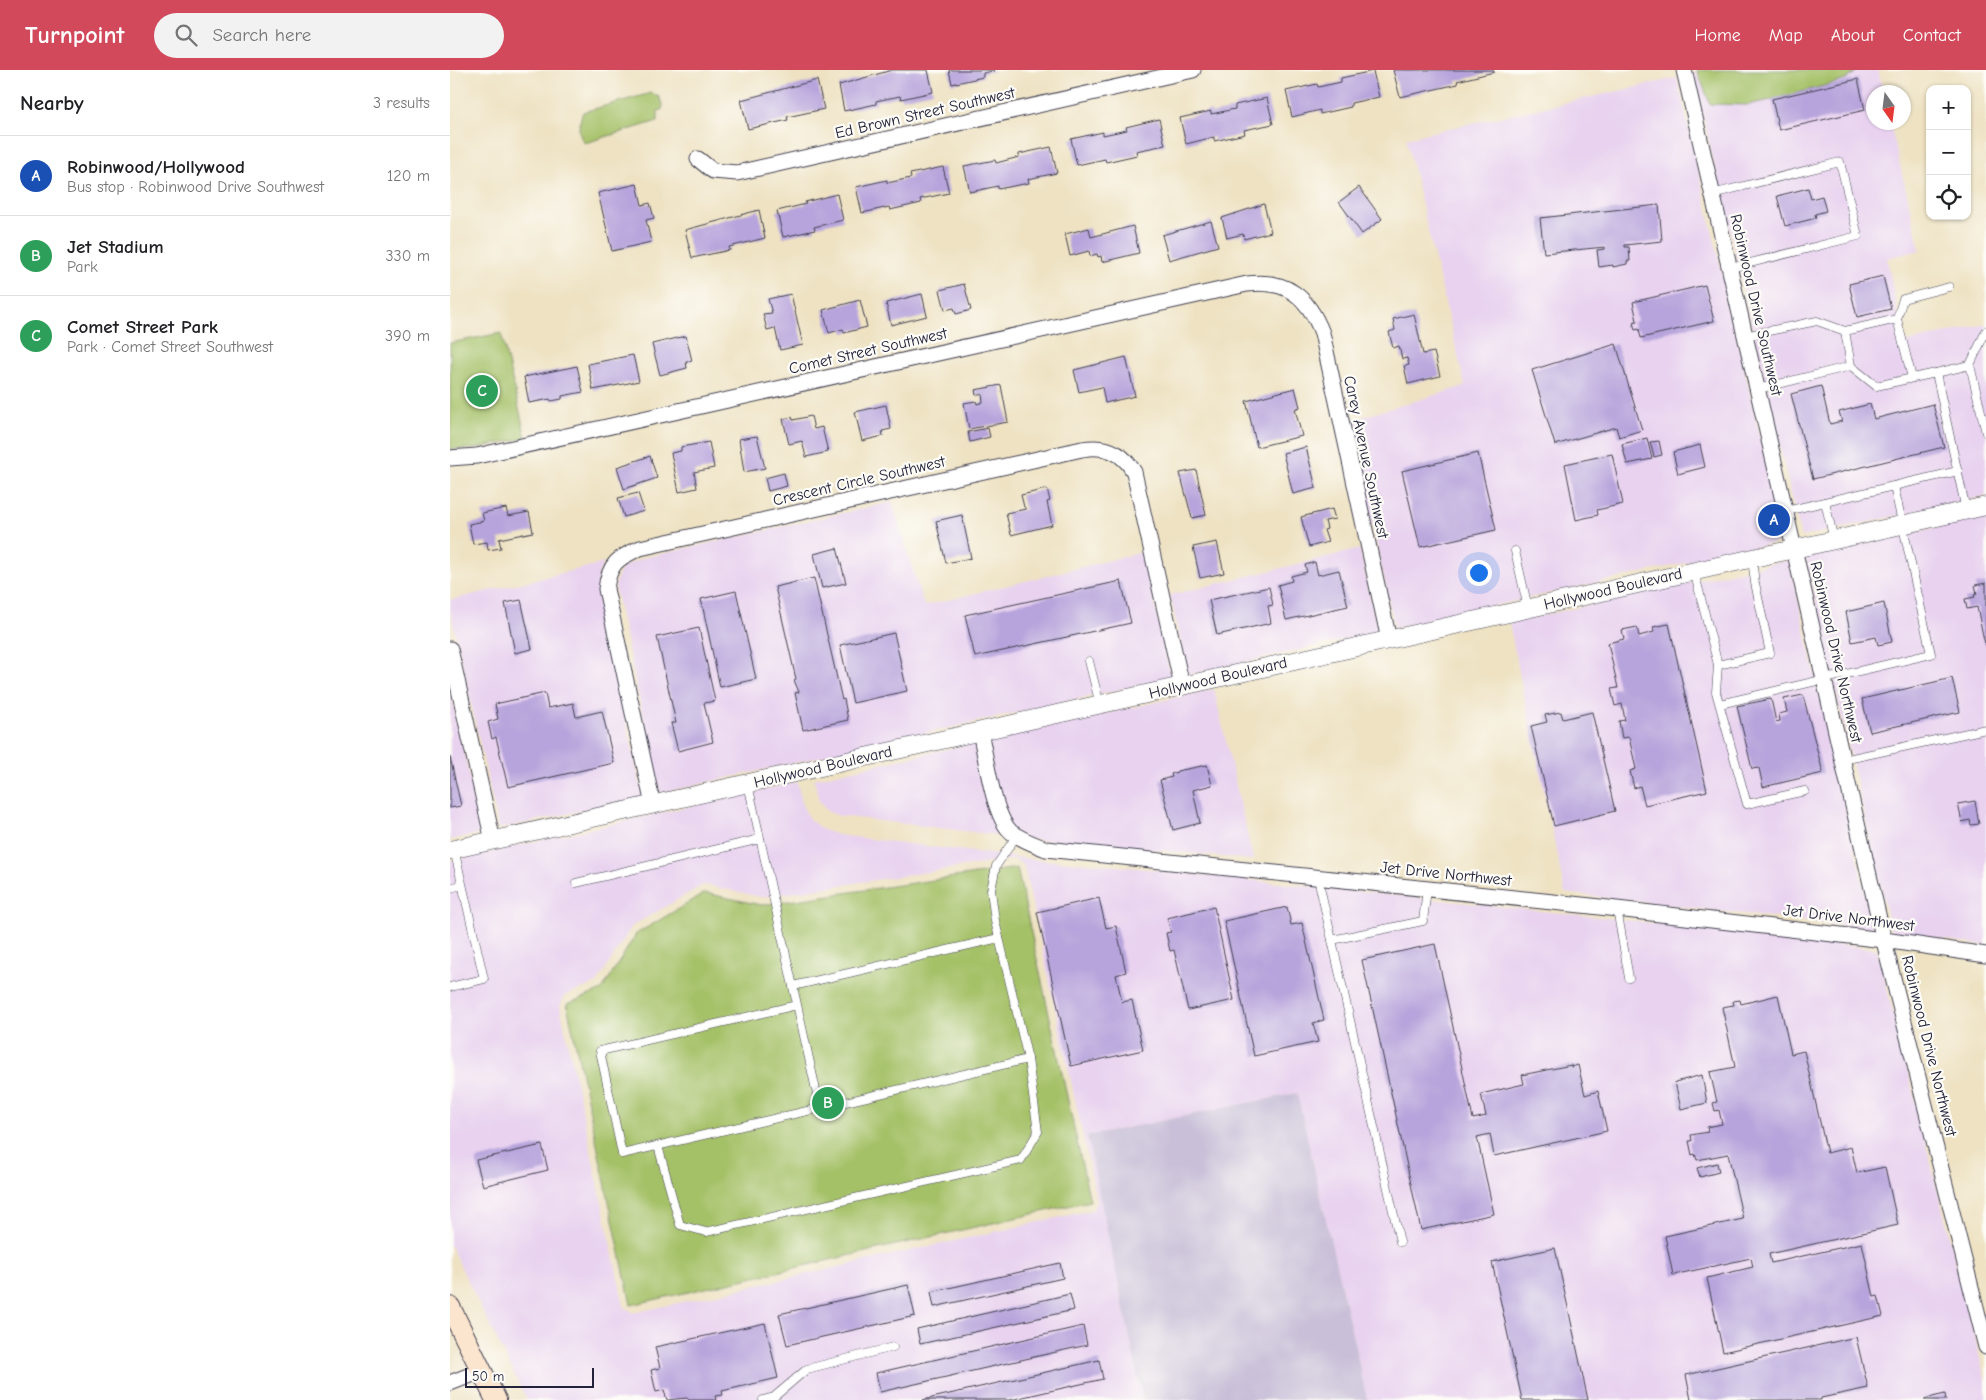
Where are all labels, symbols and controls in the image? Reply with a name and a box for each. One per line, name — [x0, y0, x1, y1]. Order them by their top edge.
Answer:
search box — [154, 13, 504, 58]
text: Turnpoint — [25, 21, 124, 49]
icon: search — [172, 21, 200, 49]
text: Search here — [212, 24, 311, 46]
text: Home — [1694, 25, 1741, 46]
text: Map — [1769, 25, 1803, 46]
text: About — [1831, 25, 1875, 46]
text: Contact — [1903, 25, 1961, 46]
street label: Ed Brown Street Southwest — [833, 83, 1017, 142]
north arrow — [1866, 85, 1911, 130]
map controls — [1926, 85, 1971, 220]
button: + — [1926, 85, 1971, 130]
text: Nearby — [20, 91, 84, 115]
text: 3 results — [373, 94, 430, 112]
button: − — [1926, 130, 1971, 175]
text: Robinwood/Hollywood — [67, 156, 245, 178]
text: A — [32, 167, 40, 185]
text: 120 m — [387, 167, 430, 185]
button: locate — [1926, 175, 1971, 220]
text: Bus stop · Robinwood Drive Southwest — [67, 178, 324, 196]
street label: Robinwood Drive Southwest — [1726, 212, 1786, 398]
text: Jet Stadium — [67, 236, 164, 258]
text: B — [31, 247, 41, 265]
text: 330 m — [385, 247, 430, 265]
text: Park — [67, 258, 98, 276]
text: Comet Street Park — [67, 316, 218, 338]
street label: Comet Street Southwest — [787, 324, 949, 378]
text: C — [31, 327, 41, 345]
text: 390 m — [385, 327, 430, 345]
text: Park · Comet Street Southwest — [67, 338, 273, 356]
pin: C — [466, 372, 498, 410]
street label: Carey Avenue Southwest — [1340, 374, 1392, 540]
street label: Crescent Circle Southwest — [771, 452, 947, 510]
pin: A — [1758, 501, 1790, 539]
your location — [1466, 560, 1492, 586]
street label: Robinwood Drive Northwest — [1806, 560, 1866, 745]
street label: Hollywood Boulevard — [1542, 564, 1684, 614]
street label: Hollywood Boulevard — [1147, 653, 1289, 703]
street label: Hollywood Boulevard — [752, 742, 894, 792]
street label: Jet Drive Northwest — [1379, 858, 1513, 890]
street label: Jet Drive Northwest — [1782, 901, 1916, 935]
street label: Robinwood Drive Northwest — [1898, 954, 1960, 1139]
pin: B — [812, 1084, 844, 1122]
scale bar — [465, 1365, 594, 1388]
text: 50 m — [472, 1368, 504, 1385]

